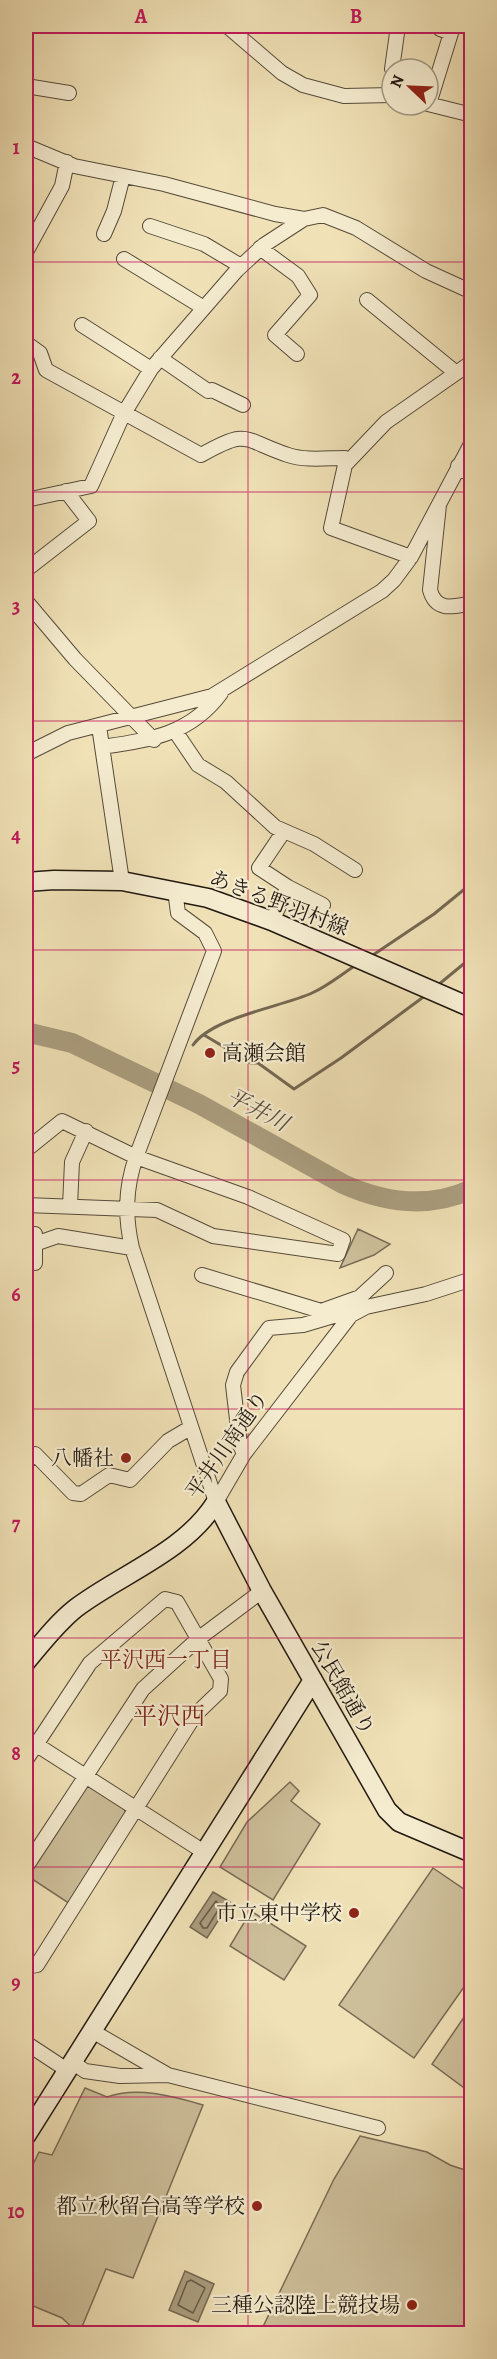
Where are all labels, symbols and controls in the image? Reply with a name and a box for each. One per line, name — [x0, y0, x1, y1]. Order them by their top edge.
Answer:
text: A — [134, 3, 148, 30]
text: B — [350, 3, 362, 30]
north arrow — [380, 57, 440, 117]
text: N — [385, 72, 410, 91]
text: 1 — [12, 134, 20, 161]
text: 2 — [11, 364, 21, 391]
text: 3 — [12, 593, 20, 620]
text: 4 — [11, 822, 21, 849]
street label: あきる野羽村線 — [205, 864, 353, 942]
place label: 高瀬会館 — [222, 1039, 306, 1067]
marker: 高瀬会館 — [203, 1046, 217, 1060]
text: 5 — [12, 1052, 20, 1079]
water label: 平井川 — [221, 1081, 295, 1140]
text: 6 — [11, 1281, 21, 1308]
street label: 平井川南通り — [179, 1385, 275, 1505]
place label: 八幡社 — [51, 1444, 114, 1472]
marker: 八幡社 — [119, 1451, 133, 1465]
text: 7 — [12, 1510, 21, 1537]
street label: 公民館通り — [305, 1636, 381, 1740]
district label: 平沢西一丁目 — [100, 1645, 232, 1675]
district label: 平沢西 — [133, 1700, 205, 1732]
text: 8 — [11, 1740, 21, 1767]
place label: 市立東中学校 — [216, 1899, 342, 1927]
marker: 市立東中学校 — [347, 1906, 361, 1920]
text: 9 — [11, 1969, 21, 1996]
place label: 都立秋留台高等学校 — [56, 2192, 245, 2220]
text: 10 — [7, 2198, 25, 2225]
marker: 都立秋留台高等学校 — [250, 2199, 264, 2213]
place label: 三種公認陸上競技場 — [211, 2291, 400, 2319]
marker: 三種公認陸上競技場 — [405, 2298, 419, 2312]

